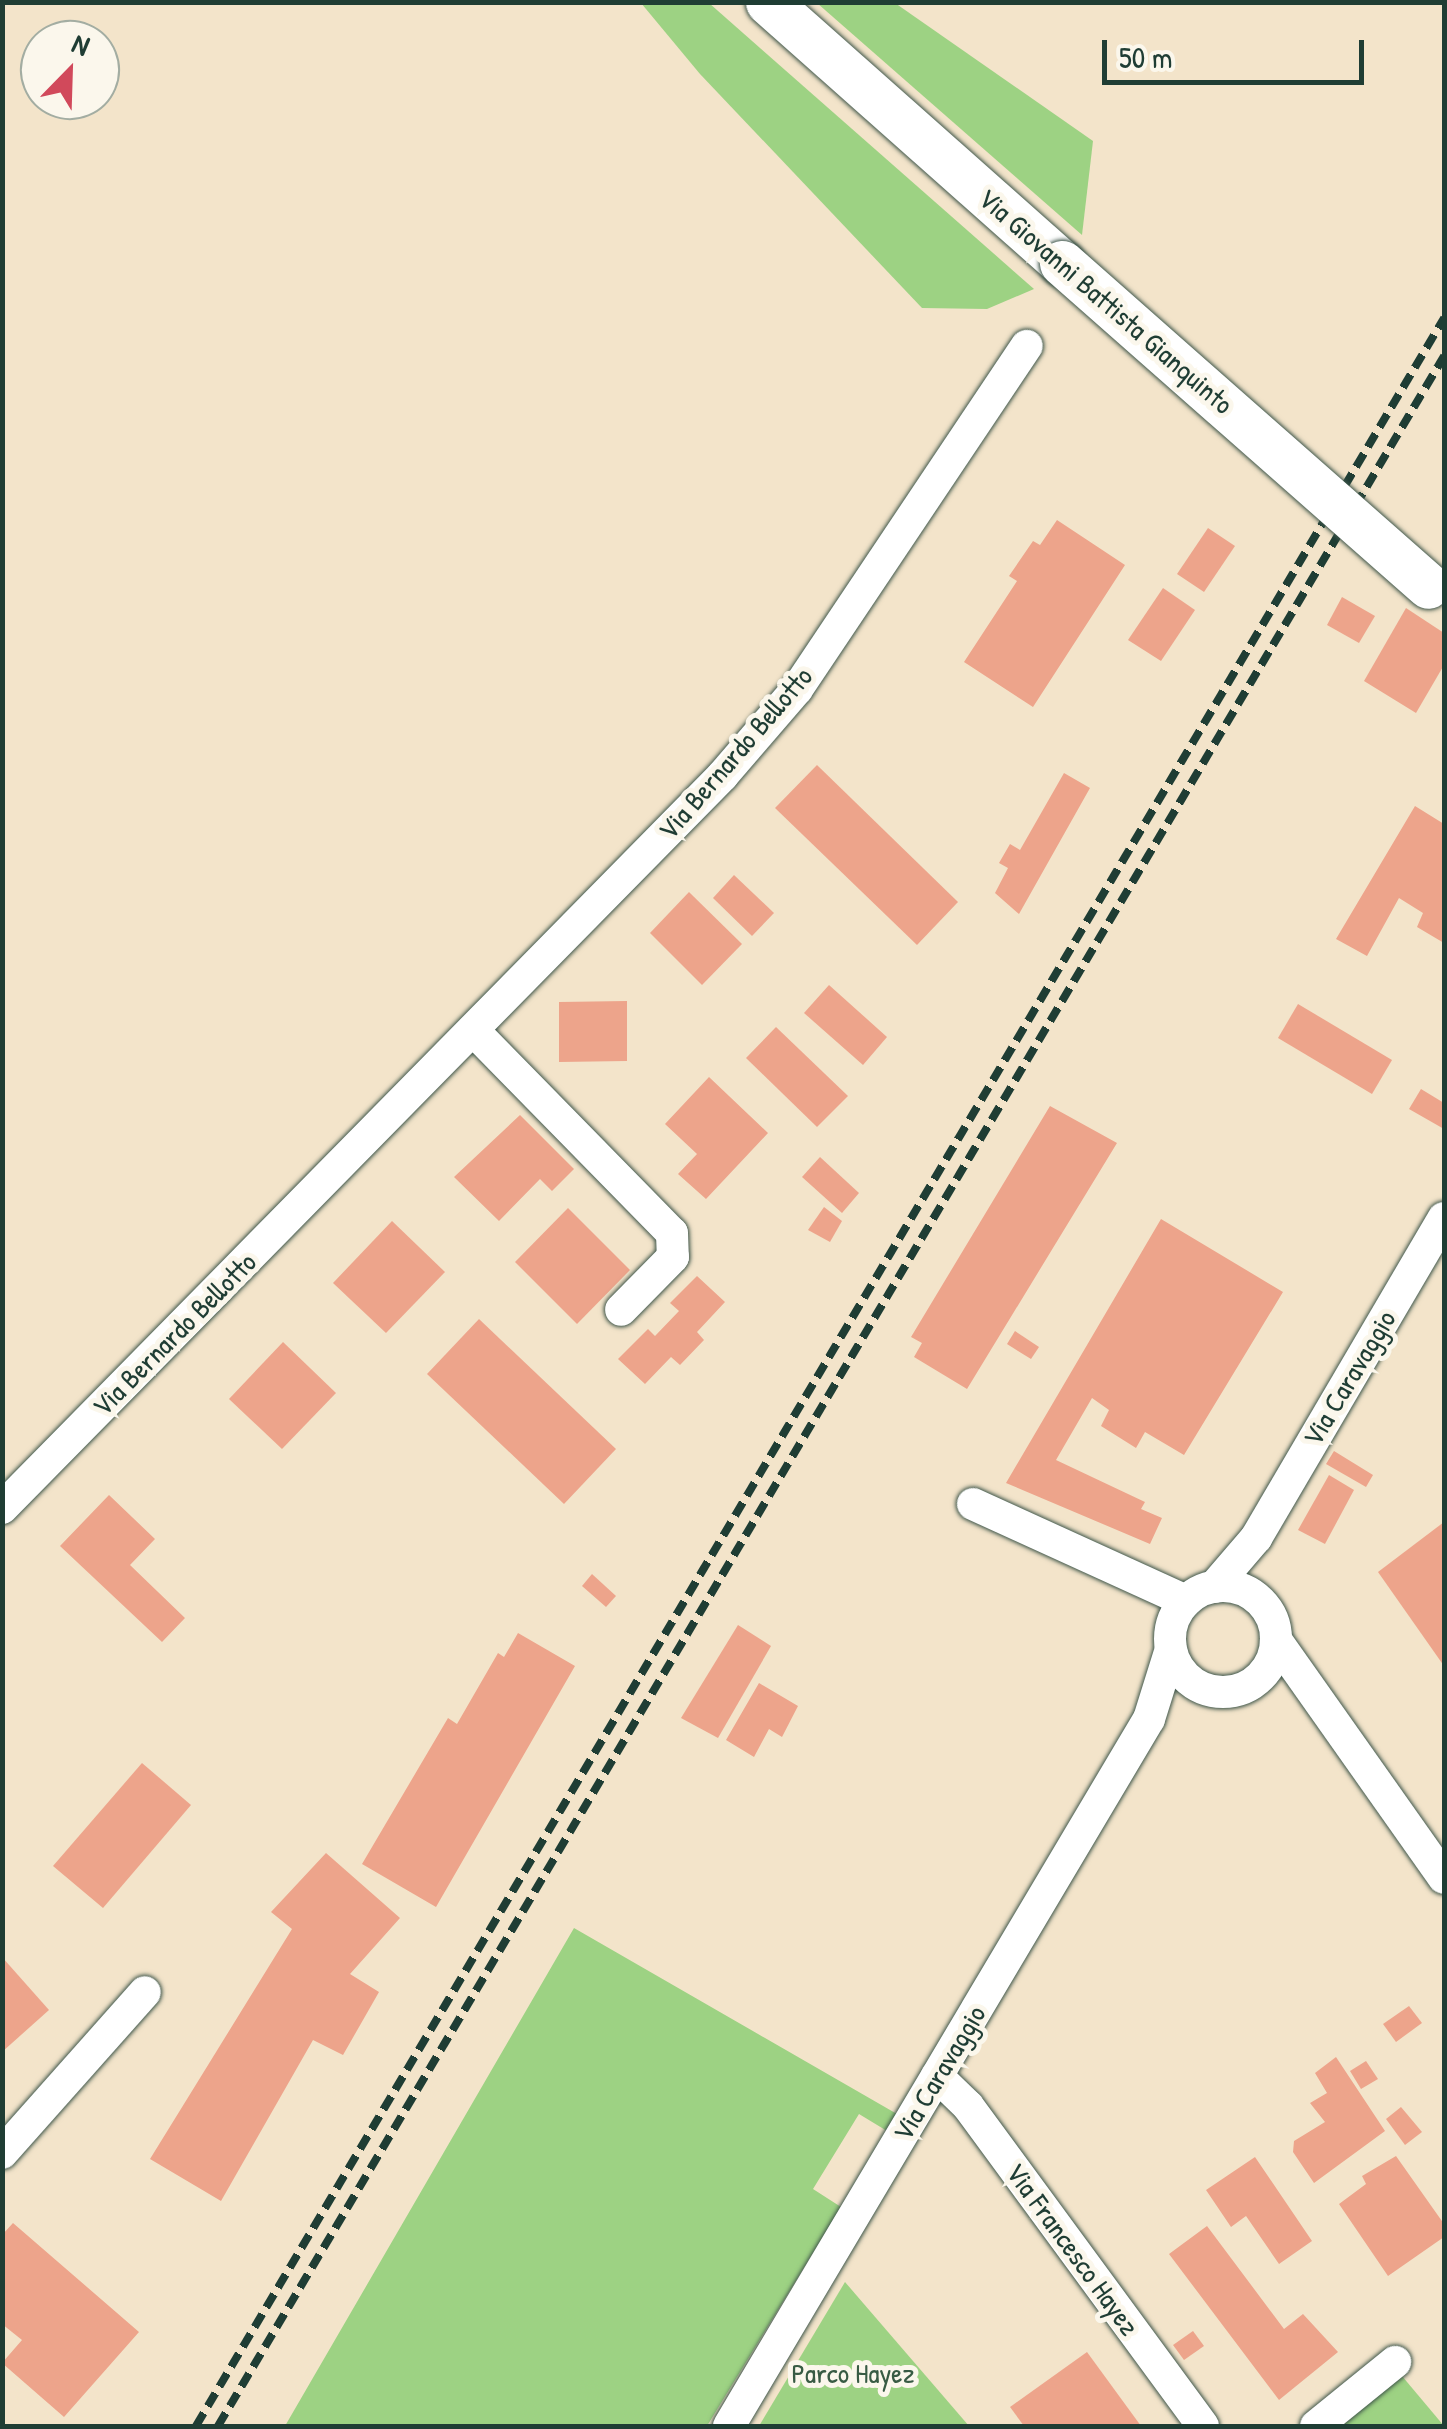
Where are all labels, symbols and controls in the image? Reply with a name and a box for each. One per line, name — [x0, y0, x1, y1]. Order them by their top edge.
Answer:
north arrow — [20, 20, 120, 120]
scale bar — [1107, 20, 1370, 82]
text: N — [67, 24, 95, 65]
text: 50 m — [1119, 37, 1172, 77]
street label: Via Giovanni Battista Gianquinto — [972, 181, 1240, 421]
street label: Via Bernardo Bellotto — [651, 660, 819, 846]
street label: Via Bernardo Bellotto — [85, 1245, 263, 1423]
street label: Via Caravaggio — [1295, 1304, 1403, 1452]
street label: Via Caravaggio — [885, 1999, 993, 2147]
street label: Via Francesco Hayez — [999, 2156, 1147, 2342]
park label: Parco Hayez — [792, 2356, 914, 2390]

